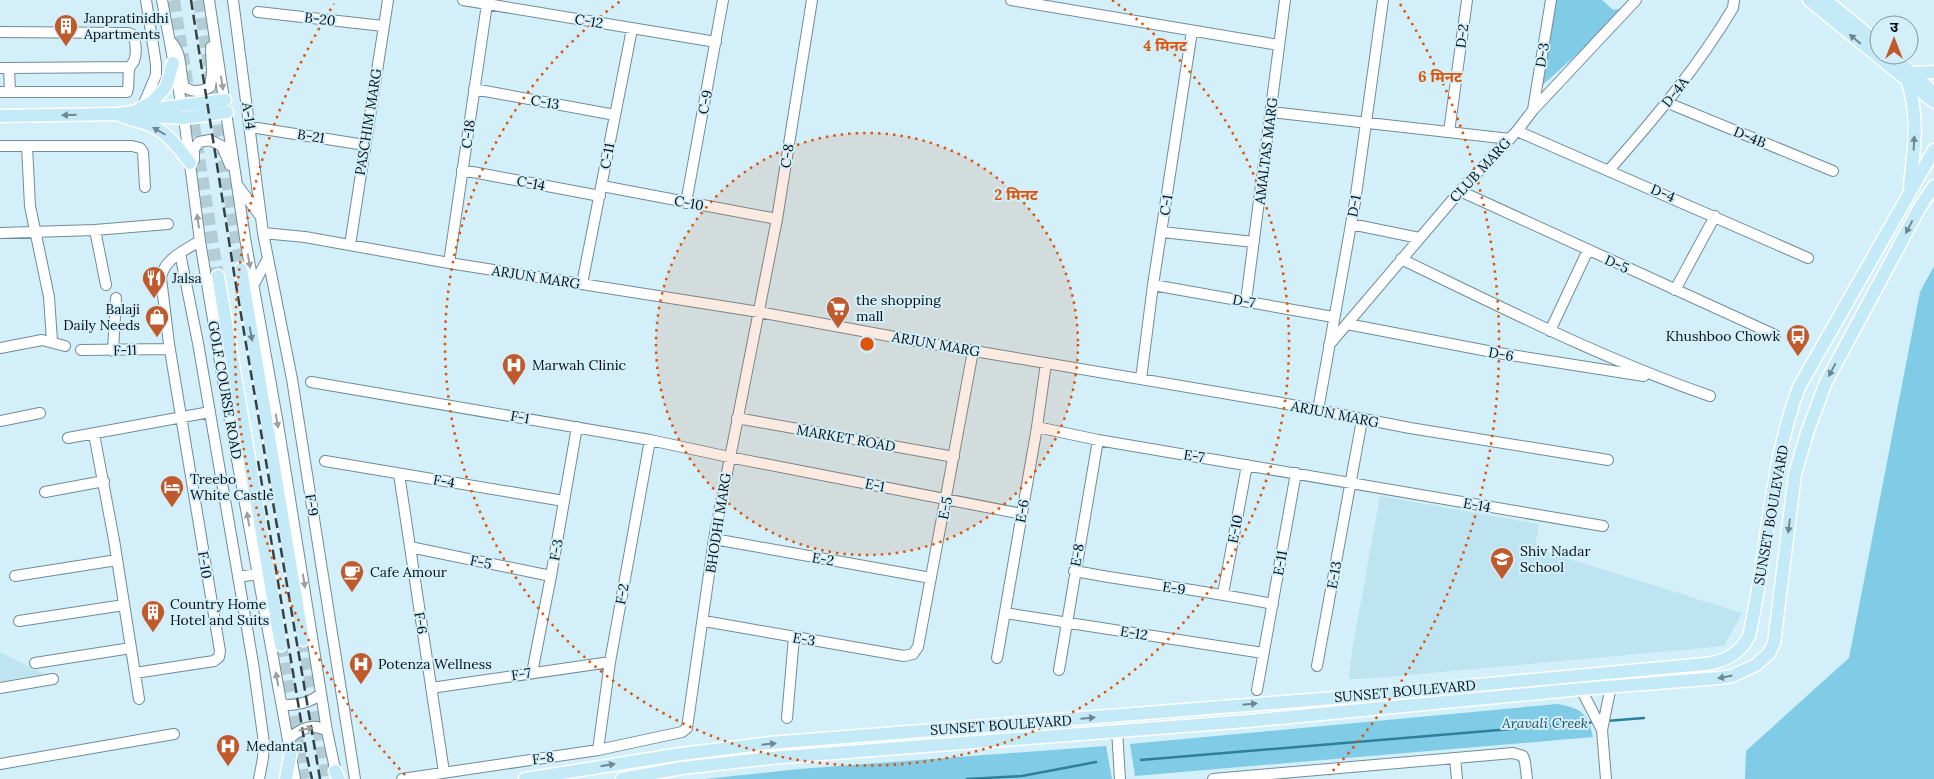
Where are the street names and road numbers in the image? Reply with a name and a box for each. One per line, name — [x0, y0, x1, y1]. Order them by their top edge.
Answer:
street label: B-20 — [303, 8, 337, 30]
street label: C-12 — [573, 10, 605, 32]
street label: D-2 — [1451, 23, 1473, 49]
street label: D-3 — [1531, 41, 1553, 69]
street label: PASCHIM MARG — [351, 67, 385, 177]
street label: D-4A — [1658, 73, 1693, 111]
street label: C-9 — [694, 88, 716, 116]
street label: C-13 — [529, 91, 561, 113]
street label: AMALTAS MARG — [1250, 96, 1282, 207]
street label: A-14 — [238, 100, 260, 131]
street label: C-18 — [457, 118, 479, 150]
street label: D-4B — [1731, 122, 1769, 152]
street label: B-21 — [296, 125, 326, 147]
street label: CLUB MARG — [1446, 134, 1515, 206]
street label: C-11 — [596, 141, 618, 171]
street label: C-8 — [776, 142, 798, 169]
street label: C-14 — [515, 171, 547, 195]
street label: D-4 — [1648, 180, 1678, 206]
street label: C-10 — [673, 192, 705, 214]
street label: C-1 — [1155, 193, 1177, 217]
street label: D-1 — [1343, 194, 1365, 218]
street label: D-5 — [1602, 251, 1632, 277]
street label: ARJUN MARG — [490, 261, 582, 293]
street label: D-7 — [1231, 290, 1257, 312]
street label: GOLF COURSE ROAD — [204, 319, 246, 461]
street label: ARJUN MARG — [890, 327, 982, 361]
street label: F-11 — [113, 341, 137, 359]
street label: D-6 — [1487, 343, 1515, 365]
street label: ARJUN MARG — [1289, 396, 1381, 431]
street label: F-1 — [509, 406, 531, 428]
street label: MARKET ROAD — [795, 420, 897, 456]
street label: SUNSET BOULEVARD — [1750, 444, 1792, 586]
street label: E-7 — [1182, 445, 1206, 467]
street label: F-4 — [432, 470, 457, 492]
street label: BHODHI MARG — [701, 471, 735, 574]
street label: E-1 — [863, 474, 887, 496]
street label: F-9 — [301, 493, 323, 517]
street label: E-14 — [1462, 494, 1493, 516]
street label: E-5 — [934, 495, 956, 521]
street label: E-6 — [1011, 498, 1033, 524]
street label: E-10 — [1223, 513, 1247, 545]
street label: F-3 — [545, 538, 567, 562]
street label: E-8 — [1066, 542, 1088, 568]
street label: E-2 — [810, 548, 836, 570]
street label: E-11 — [1269, 549, 1291, 577]
street label: F-10 — [194, 550, 216, 580]
street label: F-5 — [469, 551, 493, 573]
street label: E-13 — [1323, 560, 1345, 590]
street label: E-9 — [1161, 577, 1187, 599]
street label: F-2 — [611, 582, 633, 606]
street label: F-6 — [410, 611, 432, 635]
street label: E-12 — [1119, 622, 1149, 644]
street label: E-3 — [791, 628, 817, 650]
street label: F-7 — [510, 663, 533, 684]
street label: SUNSET BOULEVARD — [1333, 676, 1477, 706]
street label: SUNSET BOULEVARD — [930, 711, 1072, 739]
street label: F-8 — [531, 748, 555, 768]

